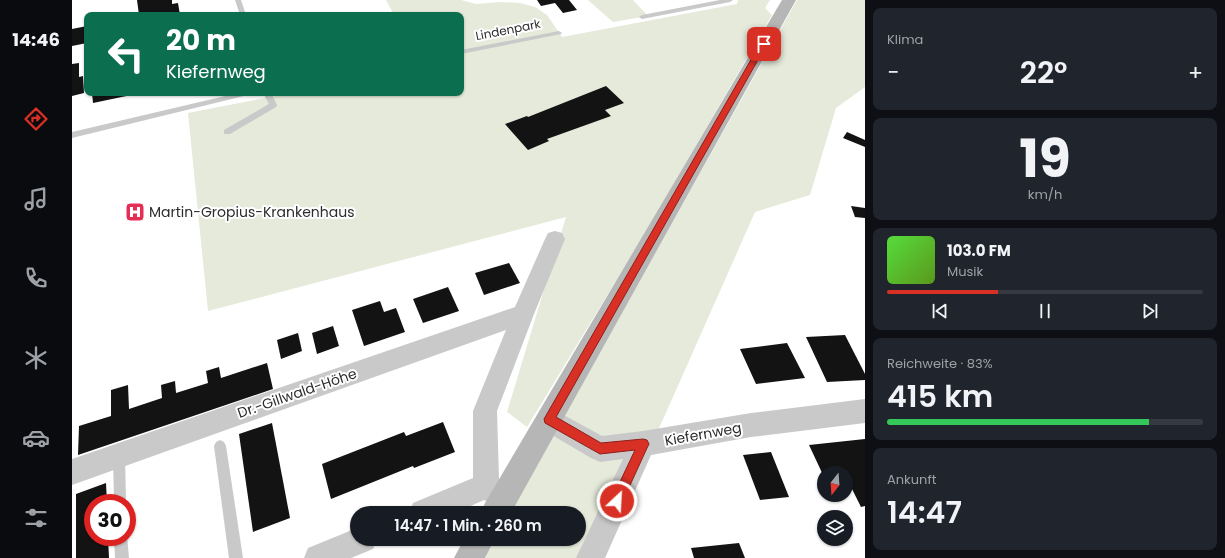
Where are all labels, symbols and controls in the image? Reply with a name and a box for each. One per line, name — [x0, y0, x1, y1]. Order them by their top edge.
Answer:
street label: Lindenpark — [474, 15, 543, 44]
text: 20 m — [166, 21, 236, 60]
text: 14:46 — [12, 27, 60, 52]
pin — [747, 27, 781, 61]
icon: left — [100, 28, 152, 80]
text: Klima — [887, 30, 923, 49]
icon: arrive — [753, 33, 775, 55]
text: 22° — [1020, 51, 1067, 94]
text: − — [887, 57, 899, 88]
text: + — [1188, 57, 1203, 88]
text: Kiefernweg — [166, 59, 266, 84]
icon: directions — [22, 105, 50, 133]
text: 19 — [1019, 122, 1071, 195]
icon: music — [22, 185, 50, 213]
text: km/h — [1028, 185, 1062, 204]
hospital icon: Martin-Gropius-Krankenhaus — [124, 201, 146, 223]
place label: Martin-Gropius-Krankenhaus — [149, 202, 355, 222]
text: 103.0 FM — [947, 240, 1011, 261]
text: Musik — [947, 262, 983, 281]
icon: phone — [22, 264, 50, 292]
icon: previous — [929, 300, 951, 322]
icon: pause — [1034, 300, 1056, 322]
icon: next — [1139, 300, 1161, 322]
icon: climate — [22, 344, 50, 372]
text: Reichweite · 83% — [887, 354, 993, 373]
street label: Dr.-Gillwald-Höhe — [235, 363, 360, 423]
text: 415 km — [887, 375, 993, 418]
street label: Kiefernweg — [663, 417, 743, 451]
icon: car — [22, 424, 50, 452]
north arrow — [817, 466, 853, 502]
map controls — [817, 466, 853, 546]
text: Ankunft — [887, 470, 936, 489]
position arrow — [596, 480, 638, 522]
text: 14:47 — [887, 491, 962, 534]
speed limit sign: 30 — [84, 494, 136, 546]
icon: filters — [22, 504, 50, 532]
button: layers — [817, 510, 853, 546]
text: 14:47 · 1 Min. · 260 m — [394, 515, 542, 536]

